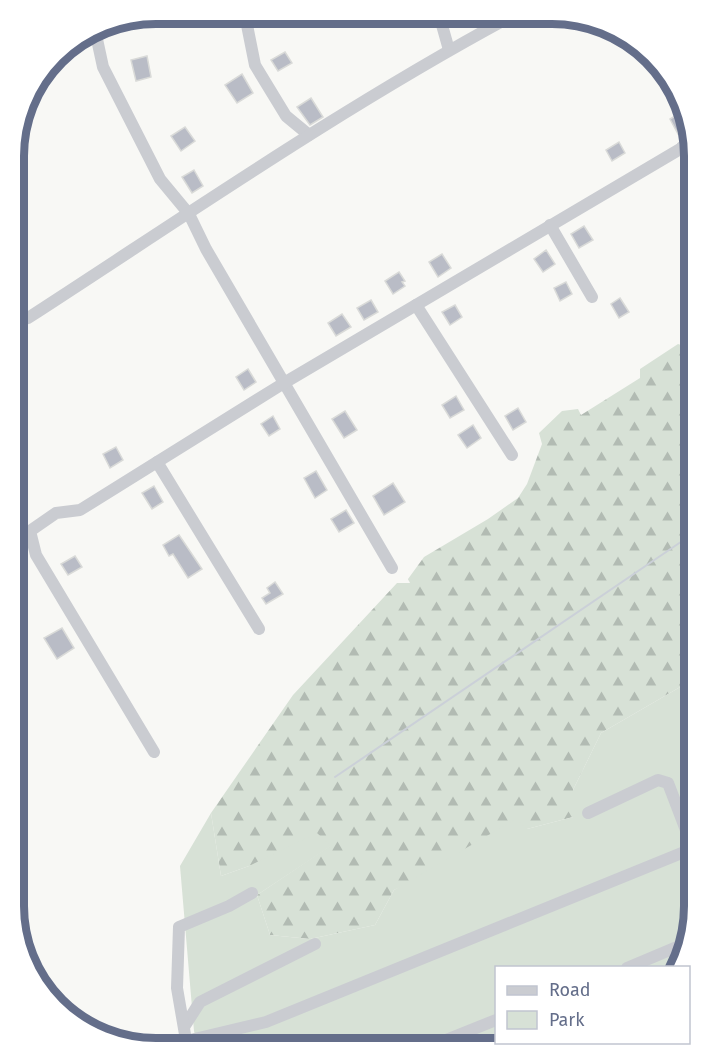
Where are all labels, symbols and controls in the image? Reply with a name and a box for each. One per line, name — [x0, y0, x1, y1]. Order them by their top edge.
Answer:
legend — [495, 966, 690, 1044]
text: Road — [549, 979, 591, 1001]
text: Park — [549, 1009, 585, 1031]

